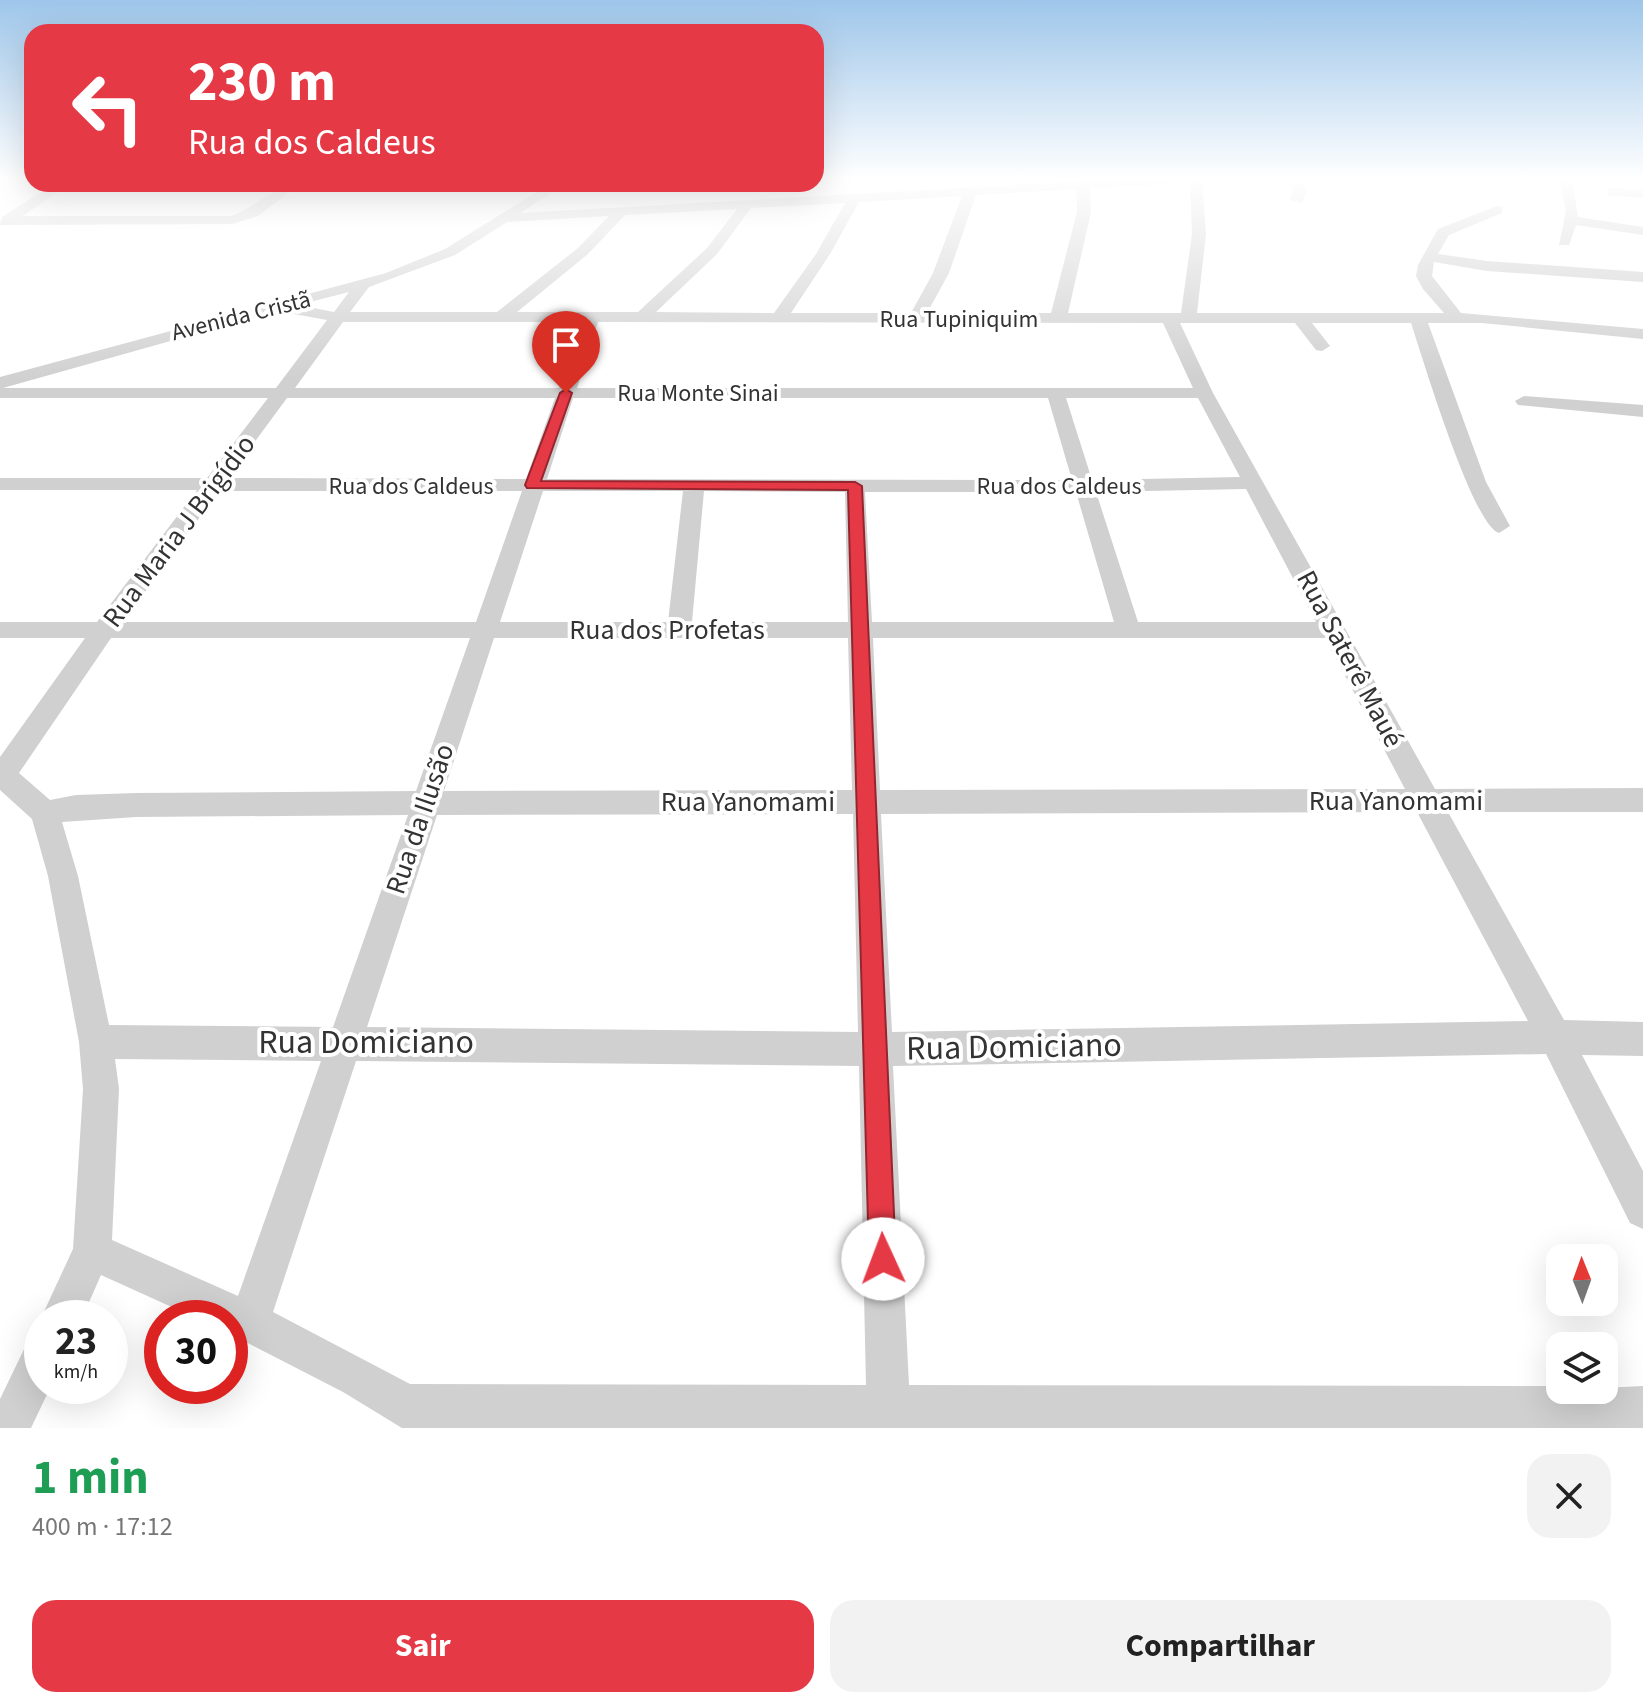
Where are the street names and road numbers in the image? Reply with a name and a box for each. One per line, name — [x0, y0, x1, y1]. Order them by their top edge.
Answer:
street label: Avenida Cristã — [168, 282, 314, 350]
street label: Rua Tupiniquim — [880, 302, 1038, 337]
street label: Rua Monte Sinai — [617, 376, 779, 411]
street label: Rua Maria J Brigídio — [93, 426, 265, 636]
street label: Rua dos Caldeus — [329, 469, 494, 504]
street label: Rua dos Caldeus — [977, 469, 1142, 504]
street label: Rua Saterê Maué — [1287, 564, 1413, 754]
street label: Rua dos Profetas — [569, 610, 765, 650]
street label: Rua da Ilusão — [376, 738, 464, 900]
street label: Rua Yanomami — [1309, 781, 1483, 821]
street label: Rua Yanomami — [661, 782, 835, 822]
street label: Rua Domiciano — [258, 1018, 474, 1067]
street label: Rua Domiciano — [906, 1021, 1122, 1073]

